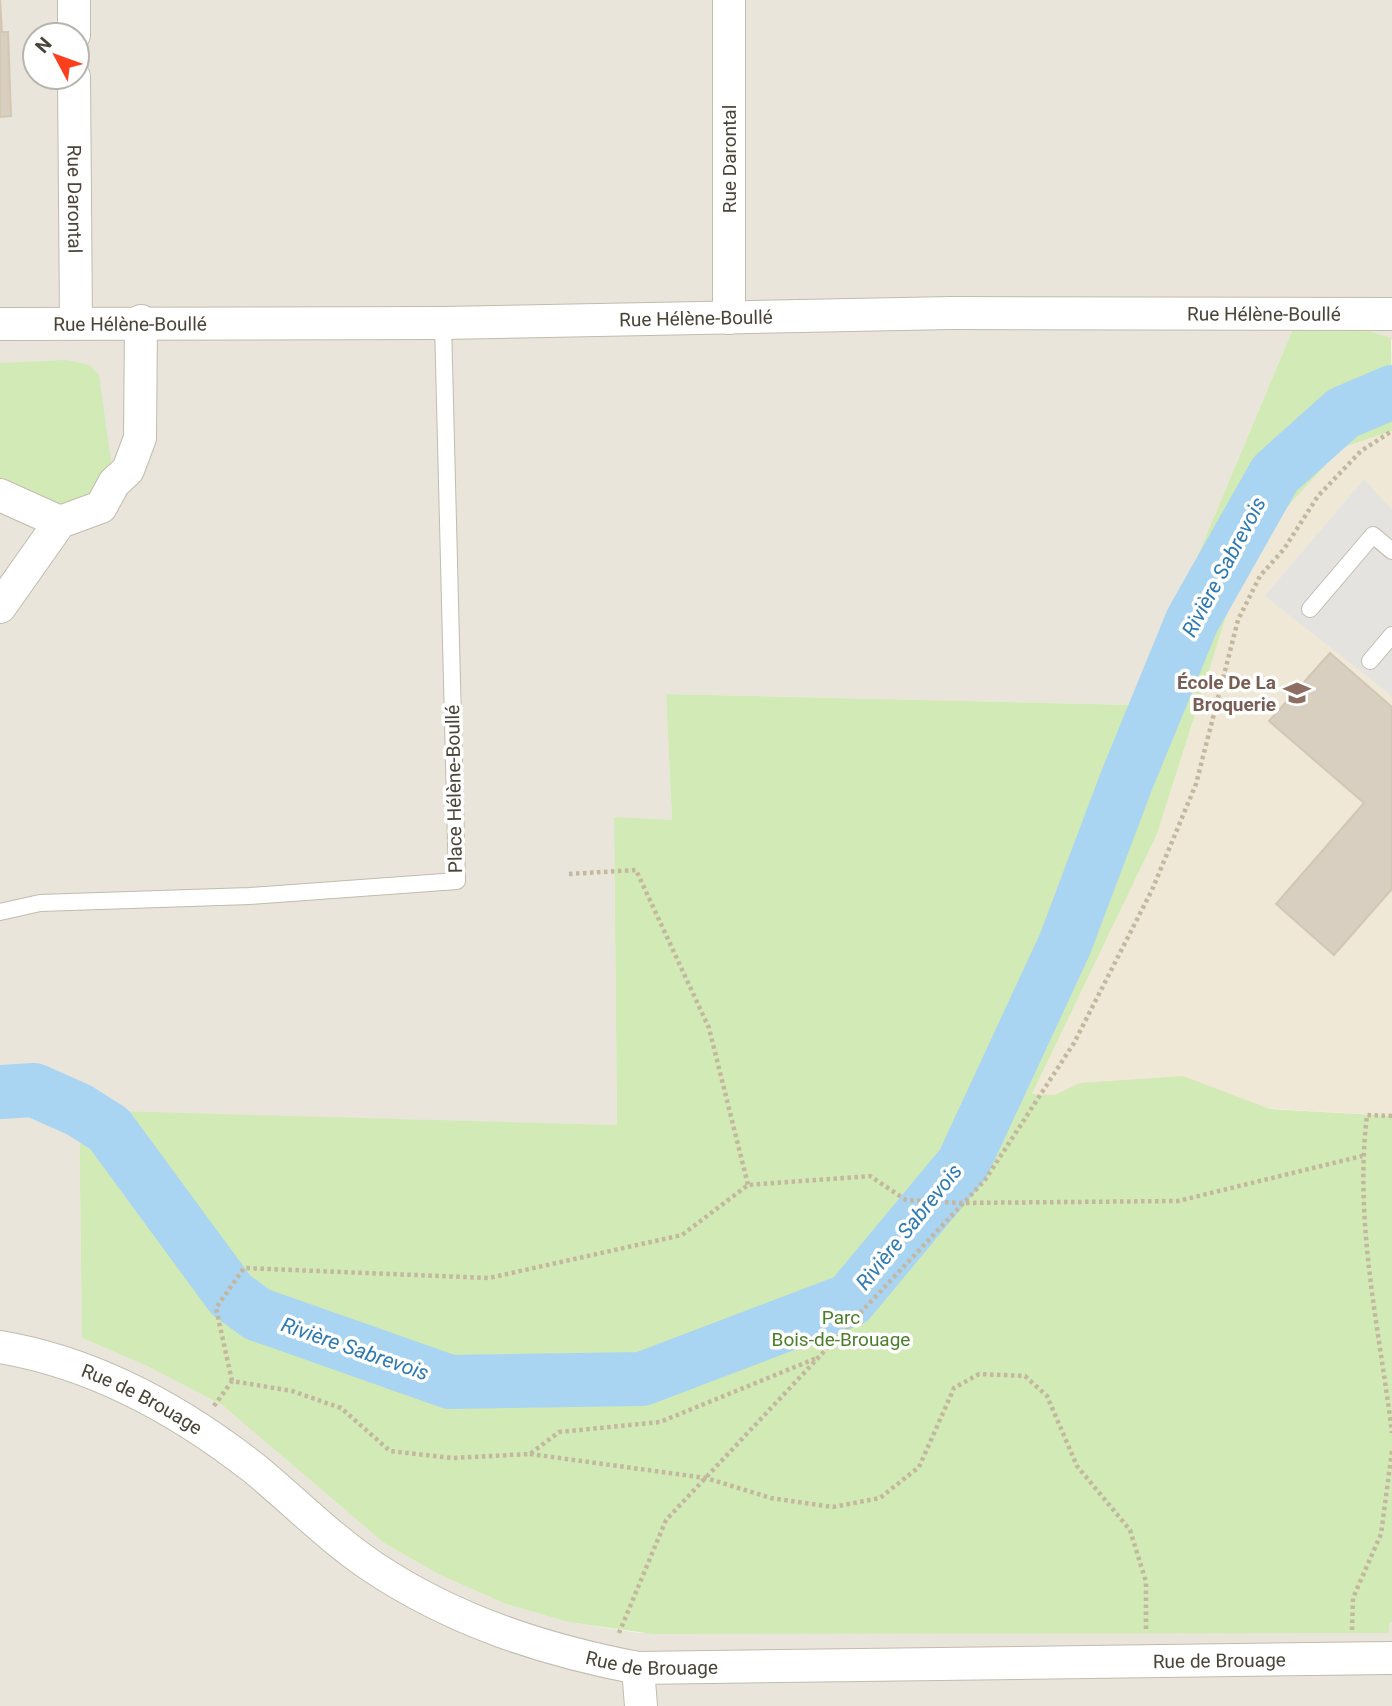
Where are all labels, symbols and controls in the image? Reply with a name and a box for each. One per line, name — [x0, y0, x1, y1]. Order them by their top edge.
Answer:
north arrow — [21, 21, 91, 91]
text: N — [30, 33, 57, 58]
street label: Rue Darontal — [718, 105, 741, 213]
street label: Rue Darontal — [63, 145, 87, 253]
street label: Rue Hélène-Boullé — [1187, 302, 1341, 325]
street label: Rue Hélène-Boullé — [619, 305, 773, 331]
street label: Rue Hélène-Boullé — [53, 312, 207, 335]
water label: Rivière Sabrevois — [1177, 493, 1271, 641]
place label: École De La Broquerie — [1177, 671, 1276, 716]
school or university icon: École De La Broquerie — [1282, 678, 1312, 708]
street label: Place Hélène-Boullé — [441, 705, 467, 873]
water label: Rivière Sabrevois — [851, 1159, 967, 1295]
park label: Parc Bois-de-Brouage — [772, 1306, 910, 1351]
water label: Rivière Sabrevois — [278, 1312, 432, 1386]
street label: Rue de Brouage — [78, 1358, 207, 1439]
street label: Rue de Brouage — [583, 1646, 718, 1680]
street label: Rue de Brouage — [1153, 1648, 1286, 1673]

